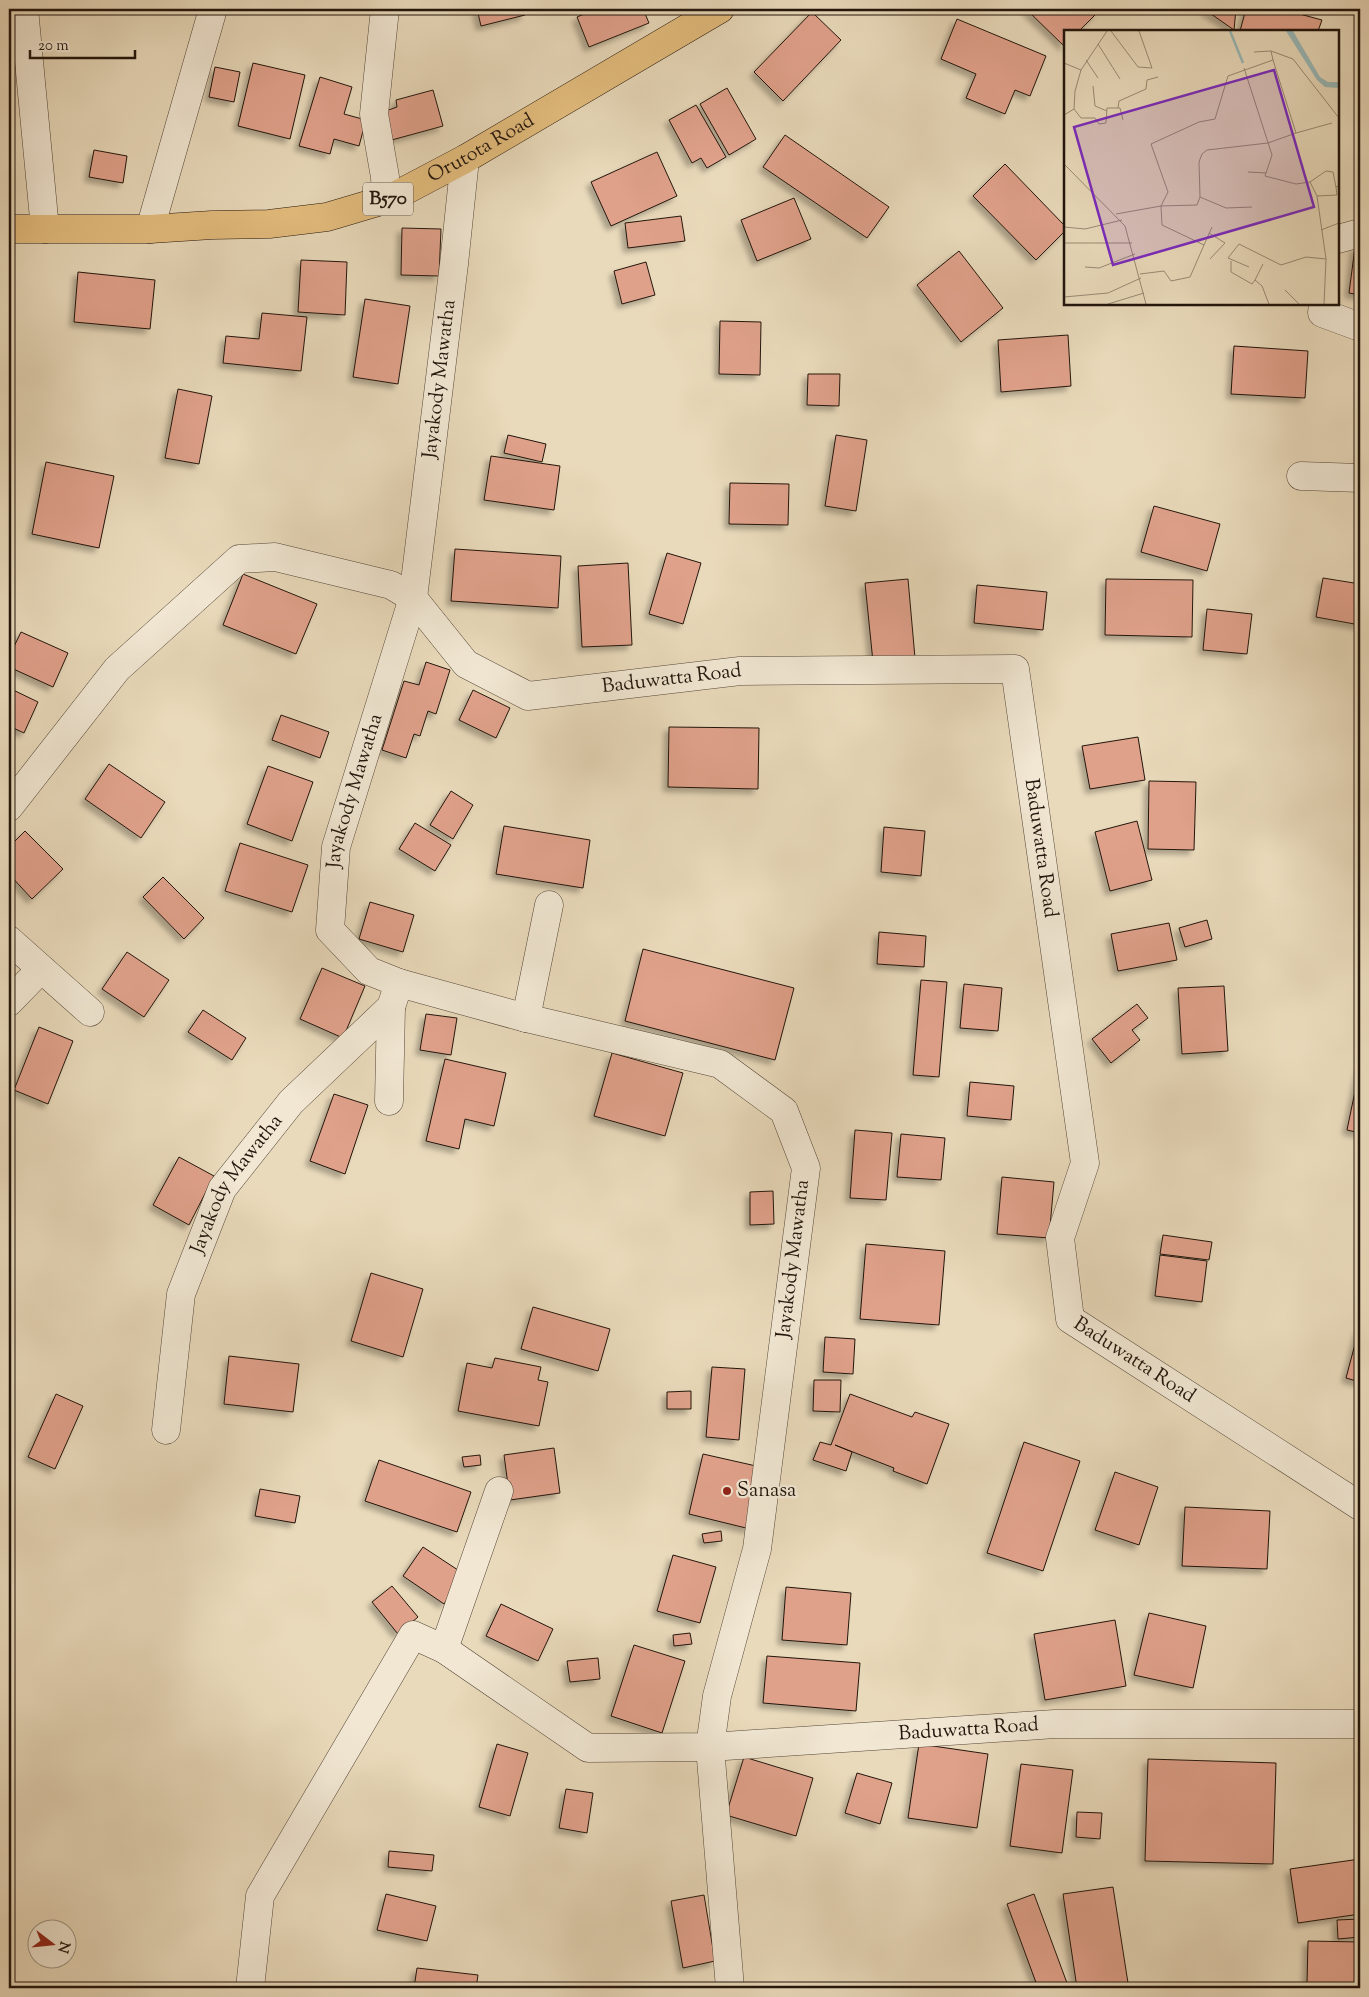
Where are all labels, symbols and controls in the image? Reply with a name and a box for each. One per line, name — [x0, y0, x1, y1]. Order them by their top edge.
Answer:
scale bar — [30, 28, 135, 60]
inset map — [1064, 30, 1339, 305]
text: 20 m — [38, 36, 69, 57]
street label: Orutota Road — [422, 107, 540, 191]
road number: B570 — [363, 182, 413, 215]
street label: Jayakody Mawatha — [416, 298, 464, 461]
street label: Baduwatta Road — [600, 656, 743, 702]
street label: Jayakody Mawatha — [320, 710, 391, 870]
street label: Baduwatta Road — [1016, 777, 1065, 920]
street label: Jayakody Mawatha — [183, 1108, 290, 1259]
street label: Jayakody Mawatha — [770, 1178, 818, 1341]
street label: Baduwatta Road — [1067, 1310, 1201, 1411]
place label: Sanasa — [737, 1477, 796, 1506]
marker: Sanasa — [721, 1485, 733, 1497]
street label: Baduwatta Road — [898, 1711, 1040, 1749]
north arrow — [28, 1920, 78, 1970]
text: N — [51, 1939, 74, 1955]

